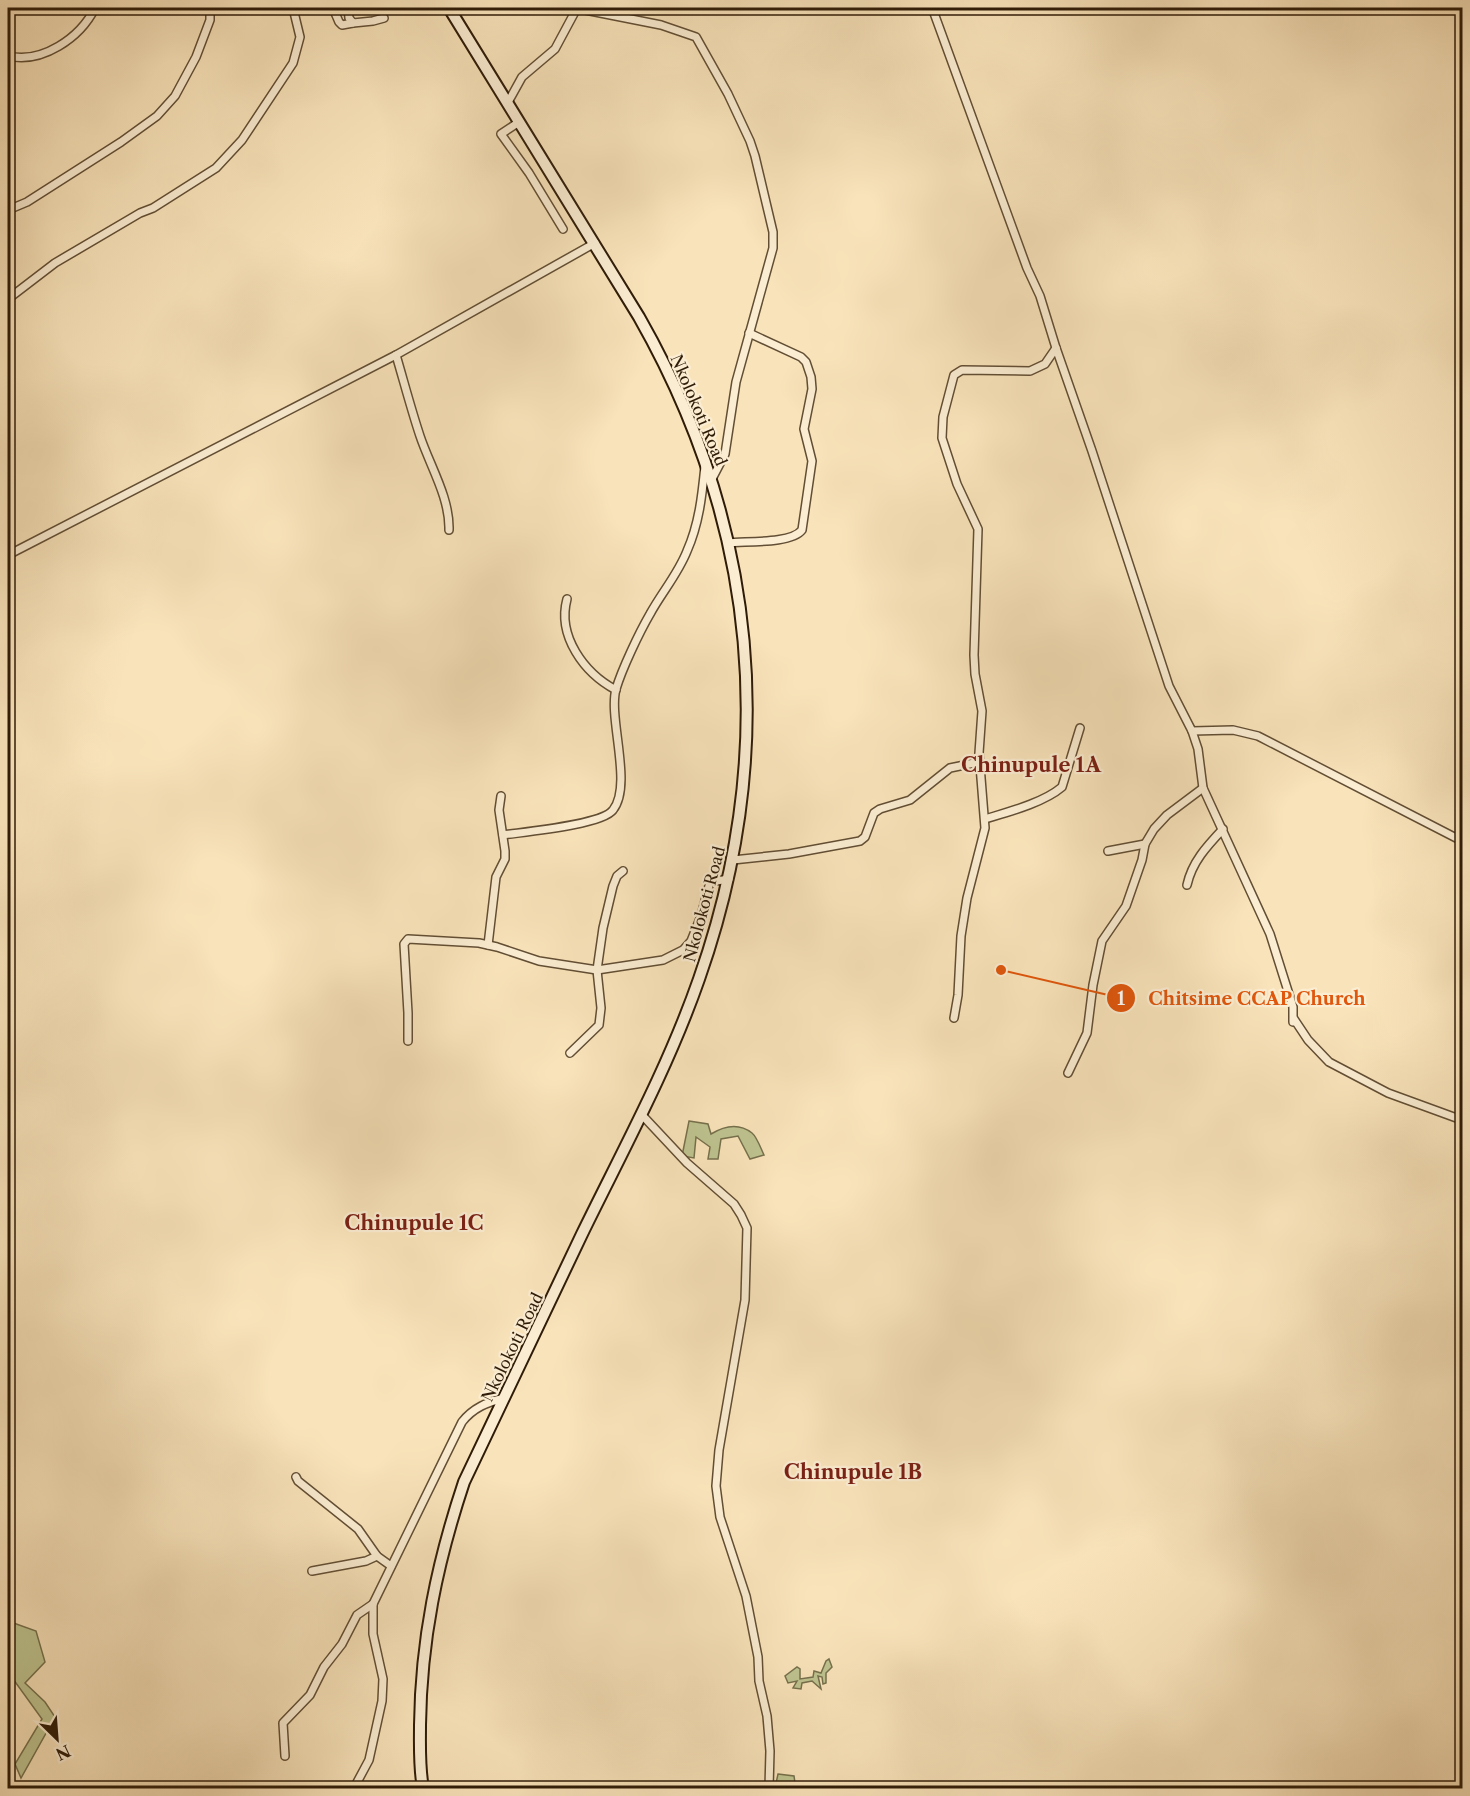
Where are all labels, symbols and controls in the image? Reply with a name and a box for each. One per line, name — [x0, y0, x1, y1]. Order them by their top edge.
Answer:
street label: Nkolokoti Road — [667, 351, 732, 469]
district label: Chinupule 1A — [961, 753, 1101, 777]
street label: Nkolokoti Road — [679, 844, 729, 964]
callout: Chitsime CCAP Church — [1106, 980, 1377, 1016]
text: 1 — [1117, 988, 1125, 1010]
text: Chitsime CCAP Church — [1148, 988, 1366, 1010]
district label: Chinupule 1C — [344, 1211, 484, 1235]
street label: Nkolokoti Road — [477, 1289, 547, 1405]
district label: Chinupule 1B — [784, 1460, 922, 1484]
north arrow — [27, 1709, 87, 1769]
text: N — [53, 1741, 74, 1765]

